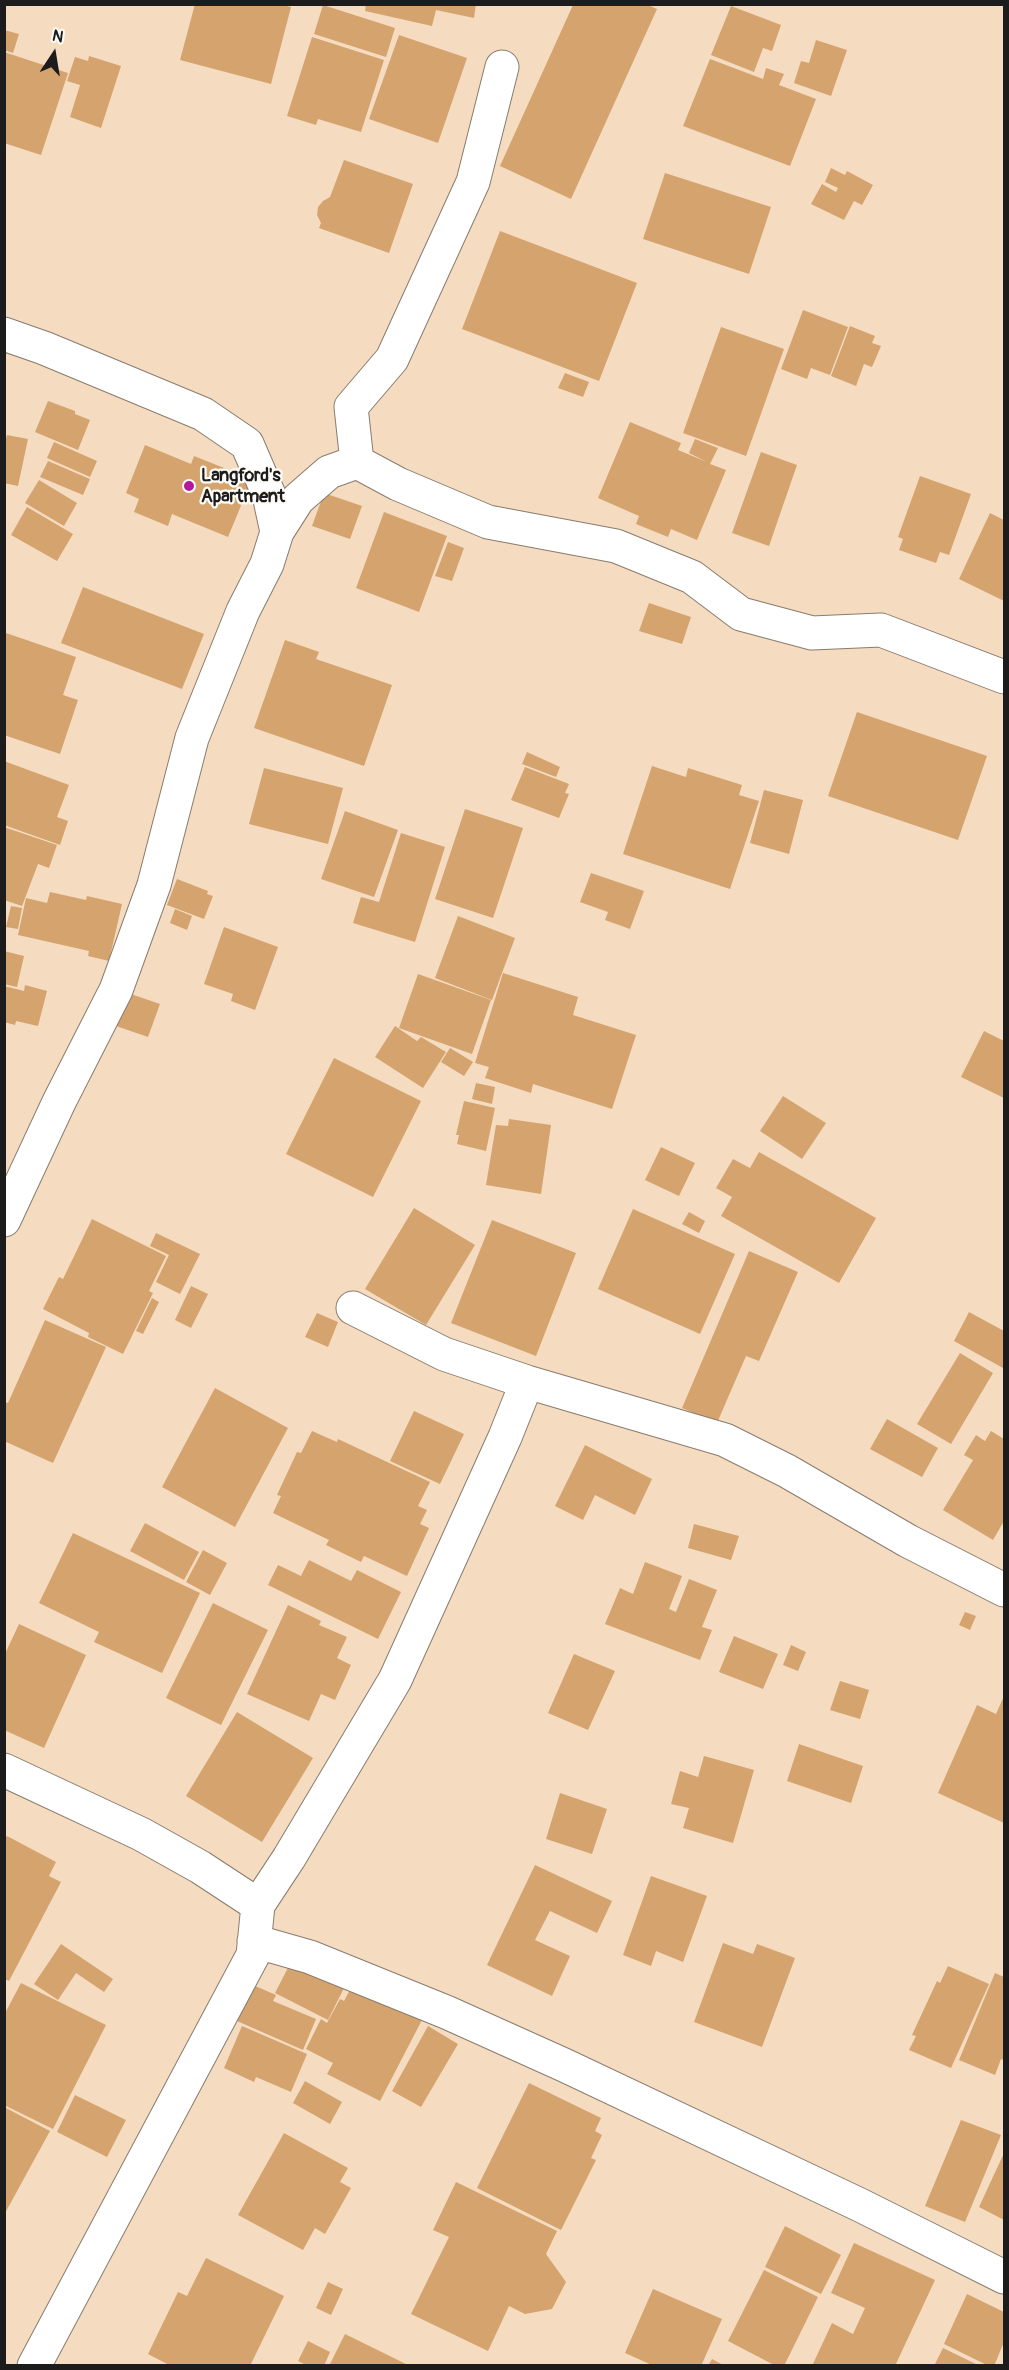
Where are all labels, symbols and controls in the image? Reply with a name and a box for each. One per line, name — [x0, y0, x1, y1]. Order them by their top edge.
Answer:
north arrow — [24, 24, 84, 84]
text: N — [50, 25, 65, 47]
place label: Langford's Apartment — [201, 465, 285, 508]
marker: Langford's Apartment — [182, 479, 196, 493]

